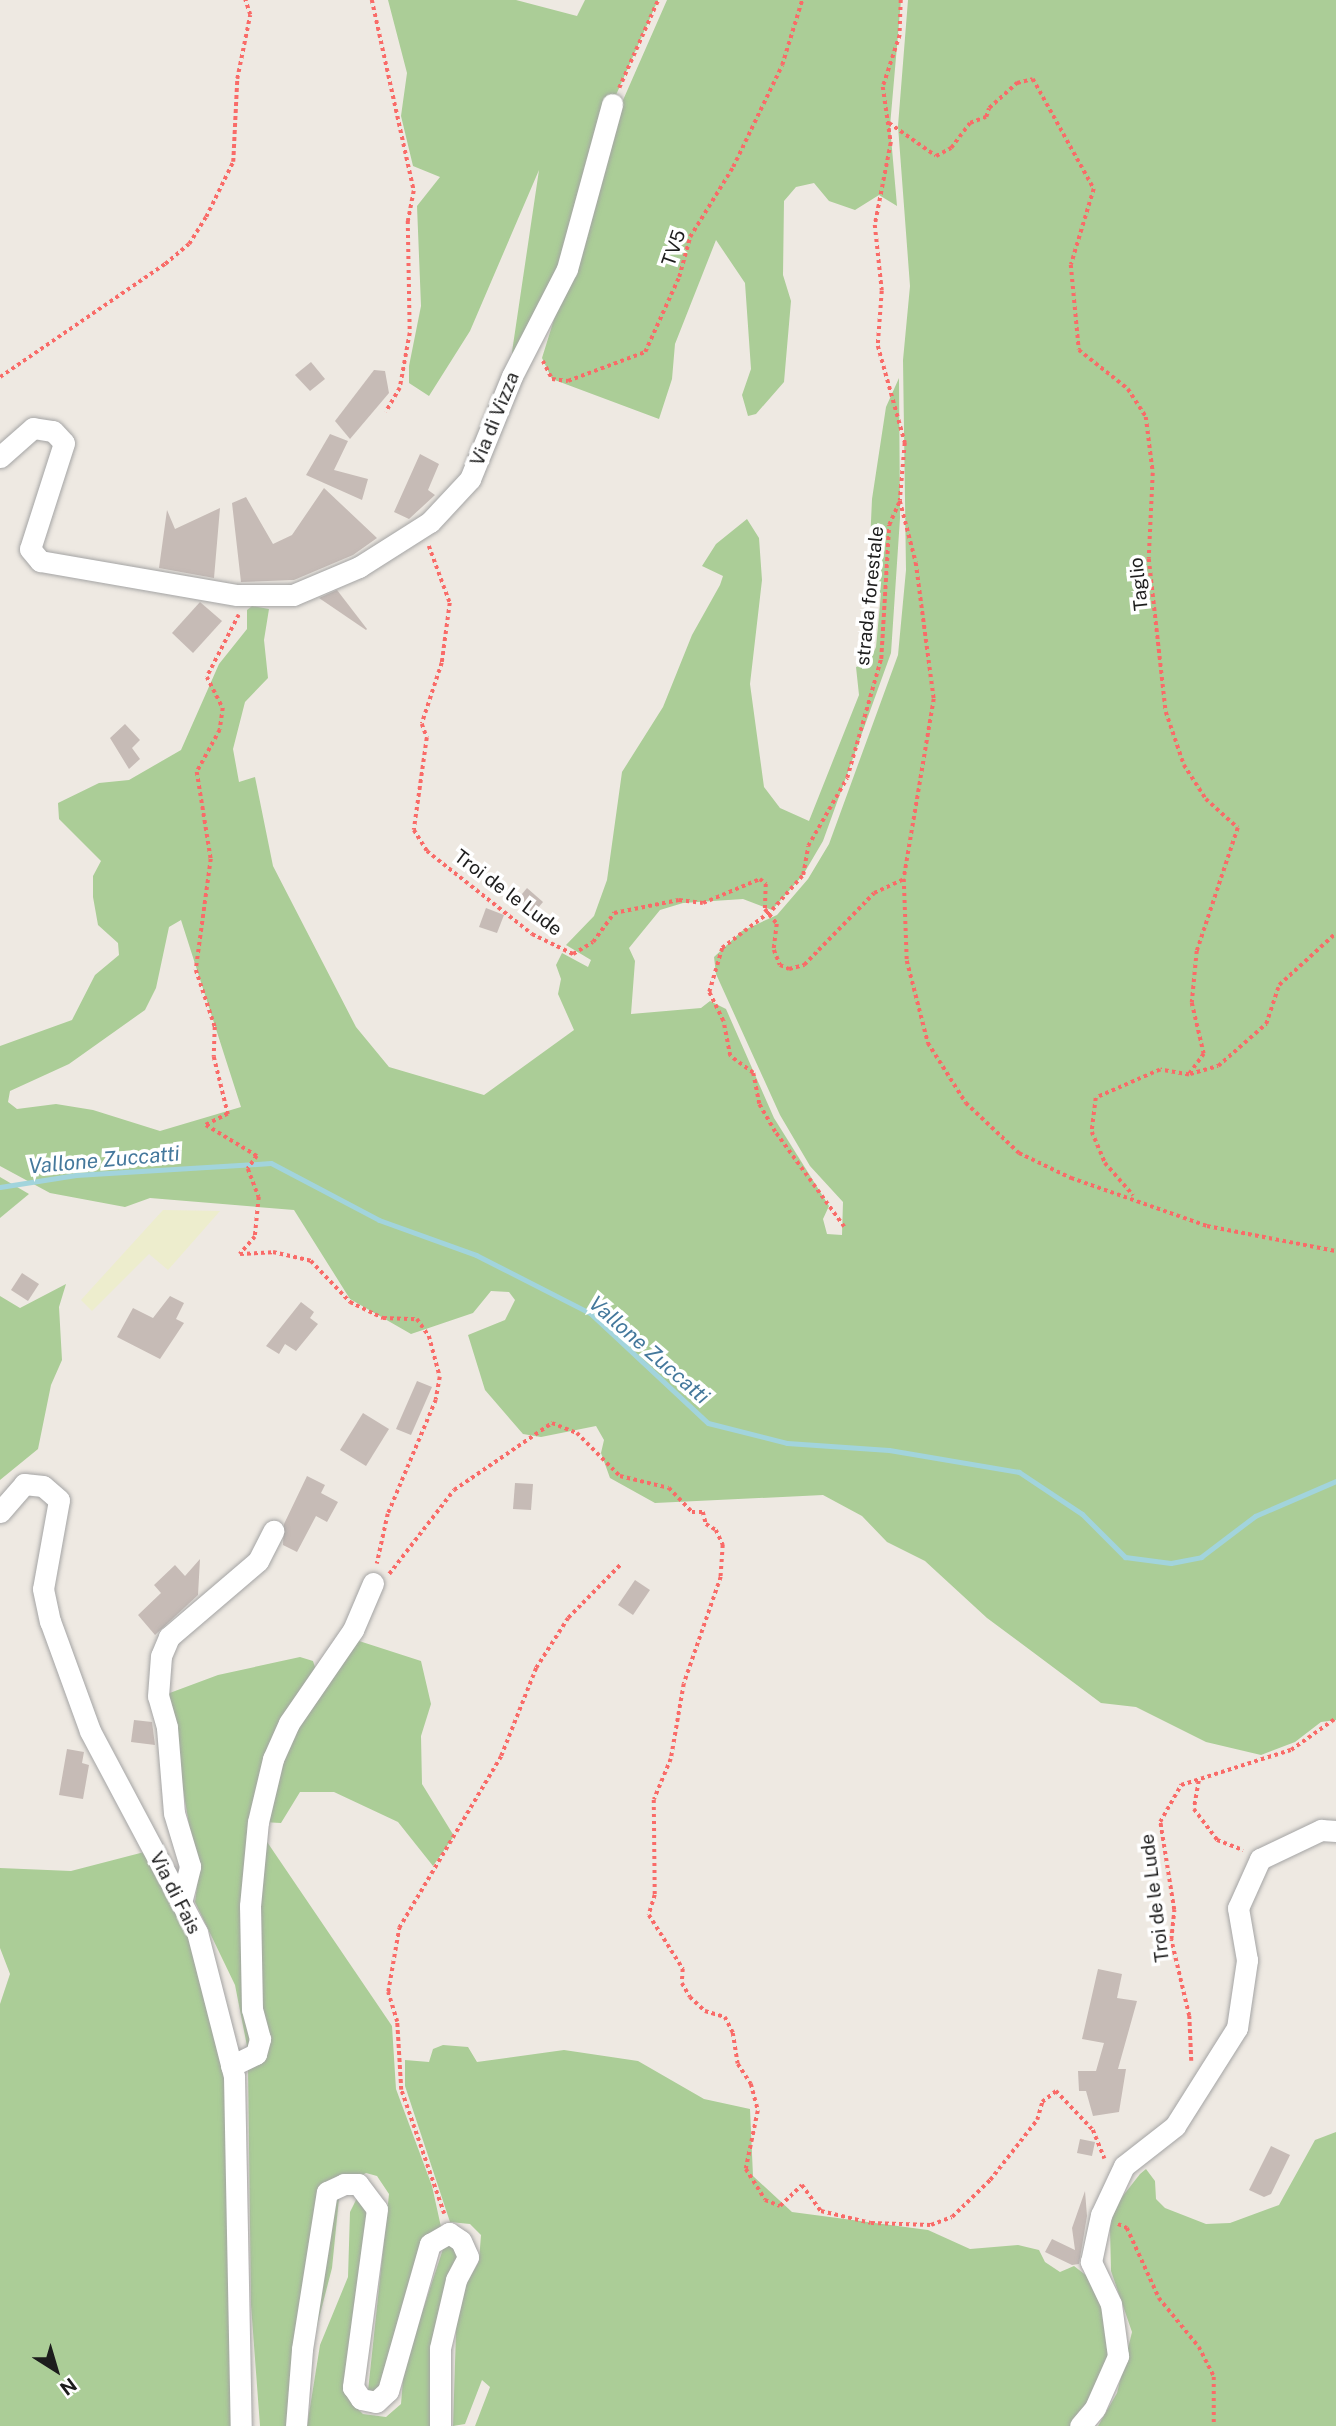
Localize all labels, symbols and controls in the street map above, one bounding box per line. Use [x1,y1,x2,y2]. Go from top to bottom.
street label: TV5 [657,227,691,269]
street label: Via di Vizza [466,368,524,470]
street label: strada forestale [851,525,889,667]
street label: Taglio [1125,556,1153,612]
street label: Troi de le Lude [449,845,567,941]
water label: Vallone Zuccatti [27,1141,181,1179]
water label: Vallone Zuccatti [583,1291,715,1409]
street label: Troi de le Lude [1136,1832,1174,1964]
street label: Via di Fais [145,1848,205,1938]
north arrow [21,2335,91,2405]
text: N [56,2374,81,2400]

